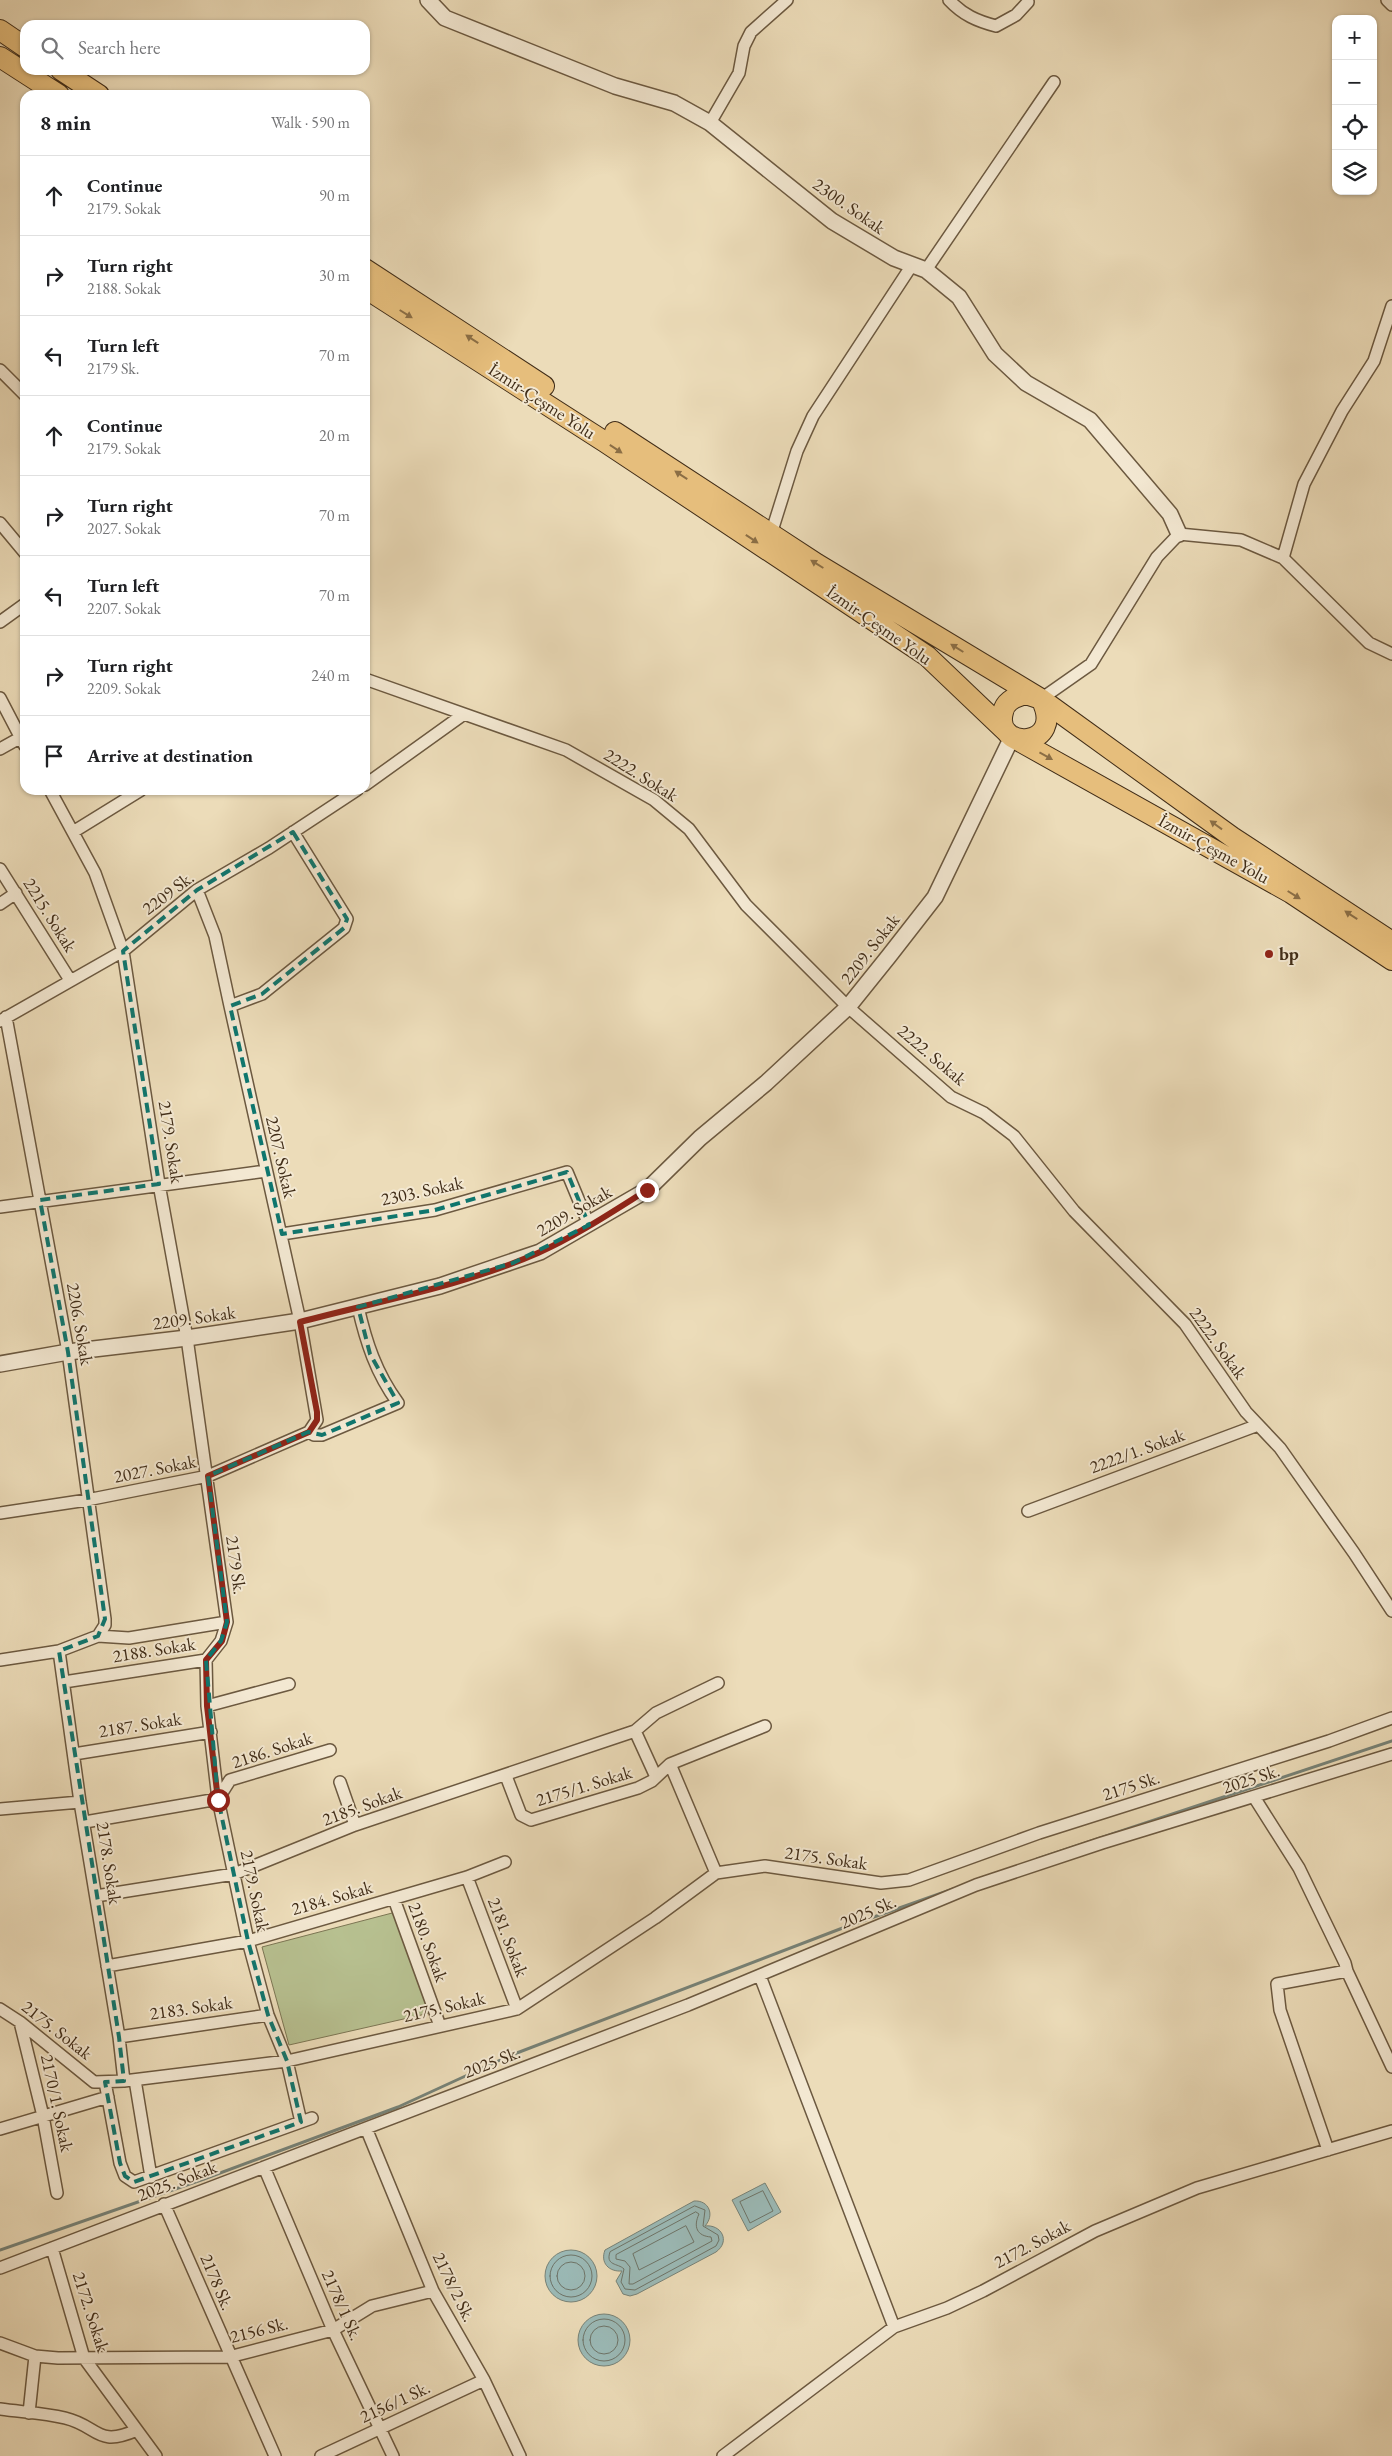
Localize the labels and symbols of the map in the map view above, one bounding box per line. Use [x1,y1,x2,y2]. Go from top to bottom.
street label: 2300. Sokak [809,172,890,239]
one-way arrow [400,309,413,319]
one-way arrow [465,334,479,343]
street label: İzmir-Çeşme Yolu [484,357,601,444]
one-way arrow [610,445,623,454]
one-way arrow [675,471,688,480]
one-way arrow [745,535,758,544]
one-way arrow [811,560,824,569]
street label: İzmir-Çeşme Yolu [822,580,937,670]
one-way arrow [950,643,963,653]
street label: 2222. Sokak [600,743,683,807]
one-way arrow [1039,751,1052,760]
street label: İzmir-Çeşme Yolu [1155,809,1274,889]
one-way arrow [1209,820,1223,830]
street label: 2209 Sk. [137,866,198,920]
street label: 2215. Sokak [19,873,83,957]
one-way arrow [1288,890,1301,900]
street label: 2209. Sokak [835,908,905,989]
one-way arrow [1345,911,1358,920]
place label: bp [1279,942,1299,965]
marker: bp [1263,948,1275,960]
street label: 2222. Sokak [893,1019,972,1091]
street label: 2179. Sokak [154,1099,189,1185]
street label: 2207. Sokak [261,1114,302,1201]
street label: 2303. Sokak [379,1170,466,1210]
street label: 2209. Sokak [532,1179,616,1241]
route end [636,1179,659,1202]
street label: 2206. Sokak [62,1281,99,1368]
street label: 2209. Sokak [151,1300,237,1335]
street label: 2222. Sokak [1185,1302,1253,1384]
street label: 2222/1. Sokak [1086,1423,1188,1478]
street label: 2027. Sokak [112,1449,199,1488]
street label: 2179 Sk. [221,1534,252,1596]
street label: 2188. Sokak [111,1632,197,1667]
street label: 2187. Sokak [97,1707,183,1742]
street label: 2186. Sokak [229,1726,316,1773]
street label: 2025 Sk. [1219,1758,1283,1799]
street label: 2175/1. Sokak [533,1760,635,1811]
street label: 2175 Sk. [1099,1765,1163,1806]
street label: 2185. Sokak [319,1780,405,1831]
route start [207,1789,230,1812]
street label: 2178. Sokak [92,1820,127,1906]
street label: 2175. Sokak [783,1840,869,1875]
street label: 2179. Sokak [236,1848,276,1935]
street label: 2184. Sokak [289,1875,376,1920]
street label: 2025 Sk. [836,1889,900,1934]
street label: 2181. Sokak [483,1894,534,1980]
street label: 2180. Sokak [403,1899,454,1985]
street label: 2175. Sokak [401,1986,488,2027]
street label: 2183. Sokak [148,1990,234,2025]
street label: 2175. Sokak [17,1995,98,2065]
street label: 2025 Sk. [460,2040,524,2083]
street label: 2170/1. Sokak [36,2052,79,2154]
street label: 2025. Sokak [134,2155,220,2206]
street label: 2172. Sokak [990,2214,1074,2273]
street label: 2178/2 Sk. [428,2248,481,2325]
street label: 2178 Sk. [195,2250,240,2314]
street label: 2178/1 Sk. [317,2266,368,2344]
street label: 2172. Sokak [68,2269,115,2356]
street label: 2156 Sk. [227,2311,290,2348]
street label: 2156/1 Sk. [356,2375,434,2428]

